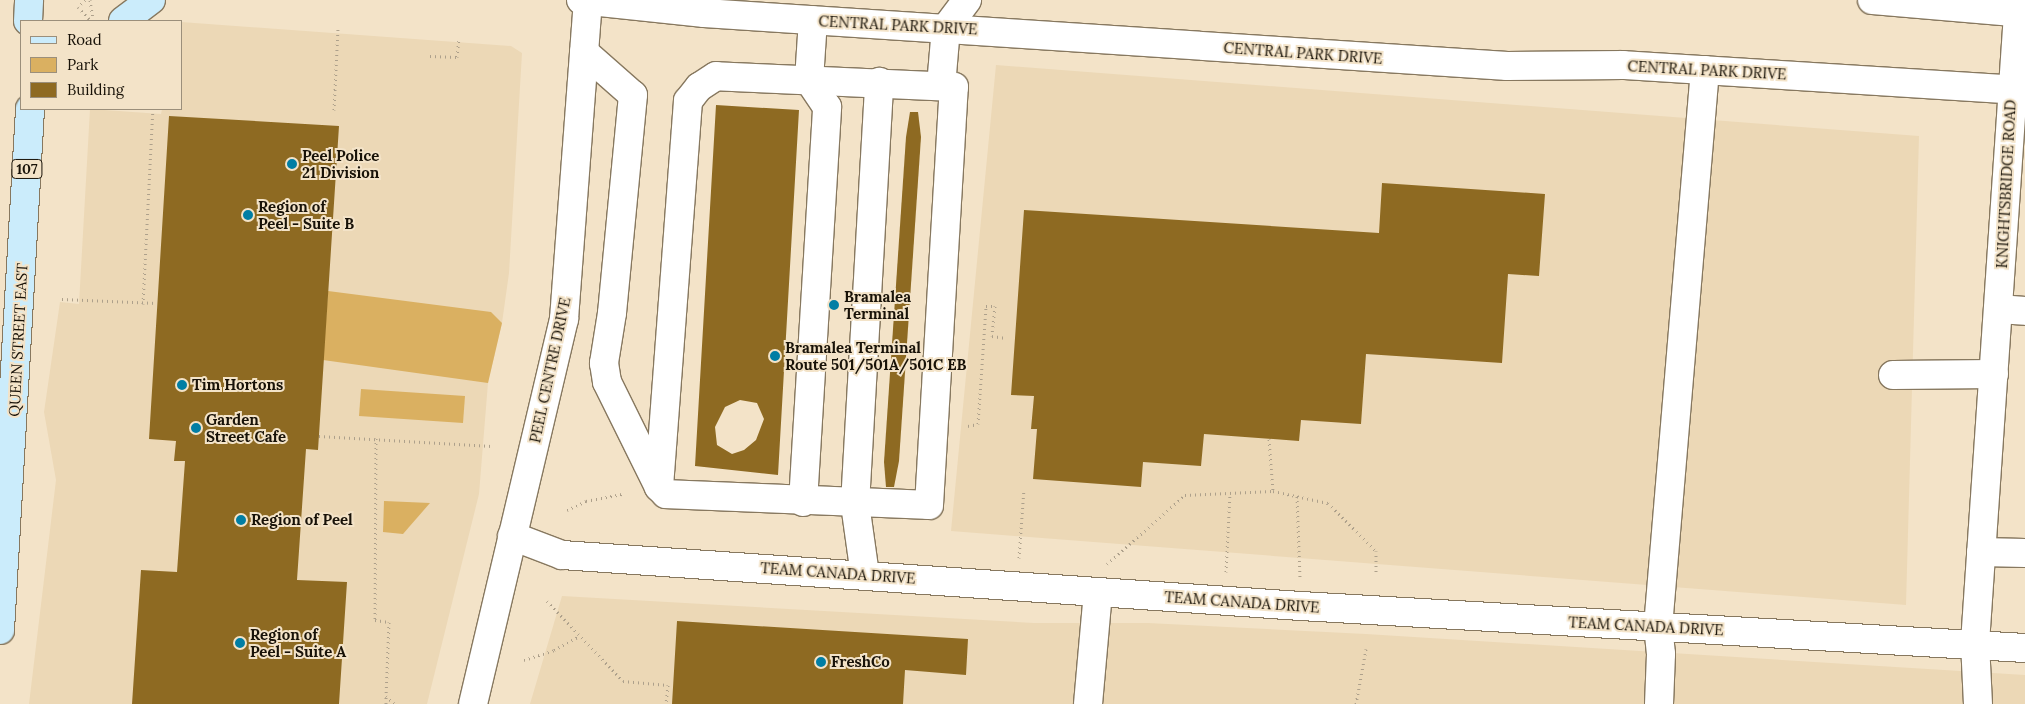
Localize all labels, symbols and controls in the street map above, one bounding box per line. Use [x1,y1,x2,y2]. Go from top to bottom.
street label: CENTRAL PARK DRIVE [818,12,978,38]
legend [20,20,182,110]
text: Road [67,30,102,49]
street label: CENTRAL PARK DRIVE [1223,38,1383,68]
text: Park [67,55,98,74]
street label: CENTRAL PARK DRIVE [1627,57,1787,83]
text: Building [67,80,124,99]
street label: KNIGHTSBRIDGE ROAD [1993,99,2019,269]
place label: Peel Police 21 Division [302,146,379,181]
road number: 107 [11,157,43,180]
marker: Peel Police 21 Division [286,158,298,170]
place label: Region of Peel - Suite B [258,197,354,232]
marker: Region of Peel - Suite B [242,209,254,221]
street label: QUEEN STREET EAST [5,263,31,417]
place label: Bramalea Terminal [844,287,911,322]
street label: PEEL CENTRE DRIVE [526,296,574,444]
marker: Bramalea Terminal [828,299,840,311]
place label: Bramalea Terminal Route 501/501A/501C EB [785,338,966,373]
marker: Bramalea Terminal Route 501/501A/501C EB [769,350,781,362]
place label: Tim Hortons [192,376,283,394]
marker: Tim Hortons [176,379,188,391]
place label: Garden Street Cafe [206,410,286,445]
marker: Garden Street Cafe [190,422,202,434]
place label: Region of Peel [251,511,353,529]
marker: Region of Peel [235,514,247,526]
street label: TEAM CANADA DRIVE [760,559,916,587]
street label: TEAM CANADA DRIVE [1164,588,1320,616]
street label: TEAM CANADA DRIVE [1568,613,1724,639]
place label: Region of Peel - Suite A [250,625,346,660]
marker: Region of Peel - Suite A [234,637,246,649]
place label: FreshCo [831,653,890,671]
marker: FreshCo [815,656,827,668]

